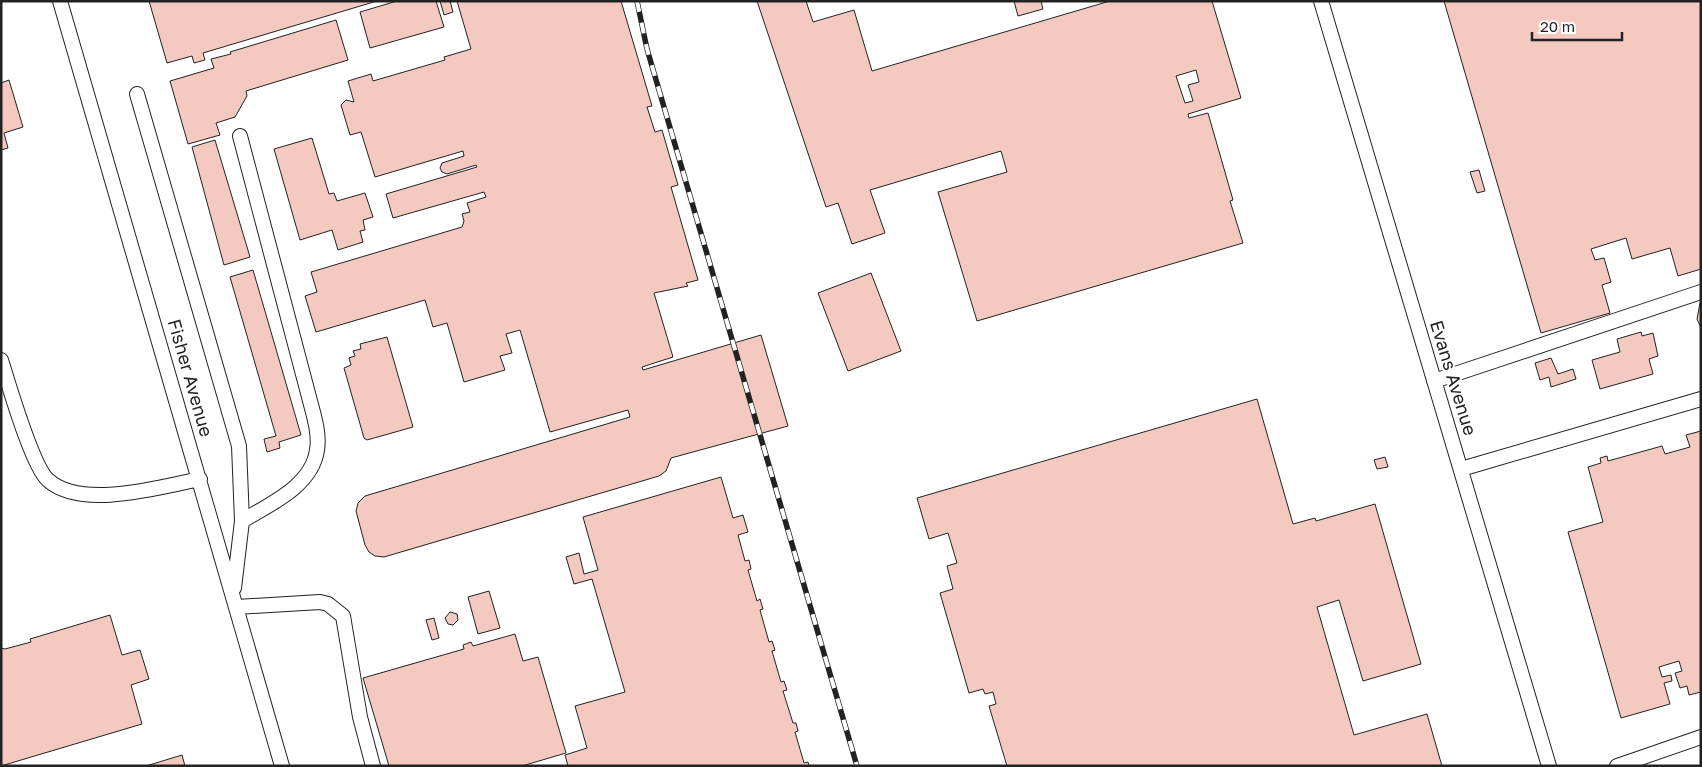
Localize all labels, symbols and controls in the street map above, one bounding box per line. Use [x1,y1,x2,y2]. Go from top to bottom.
scale bar [1532,10,1622,42]
text: 20 m [1540,17,1575,35]
street label: Fisher Avenue [164,316,218,439]
street label: Evans Avenue [1426,318,1482,438]

